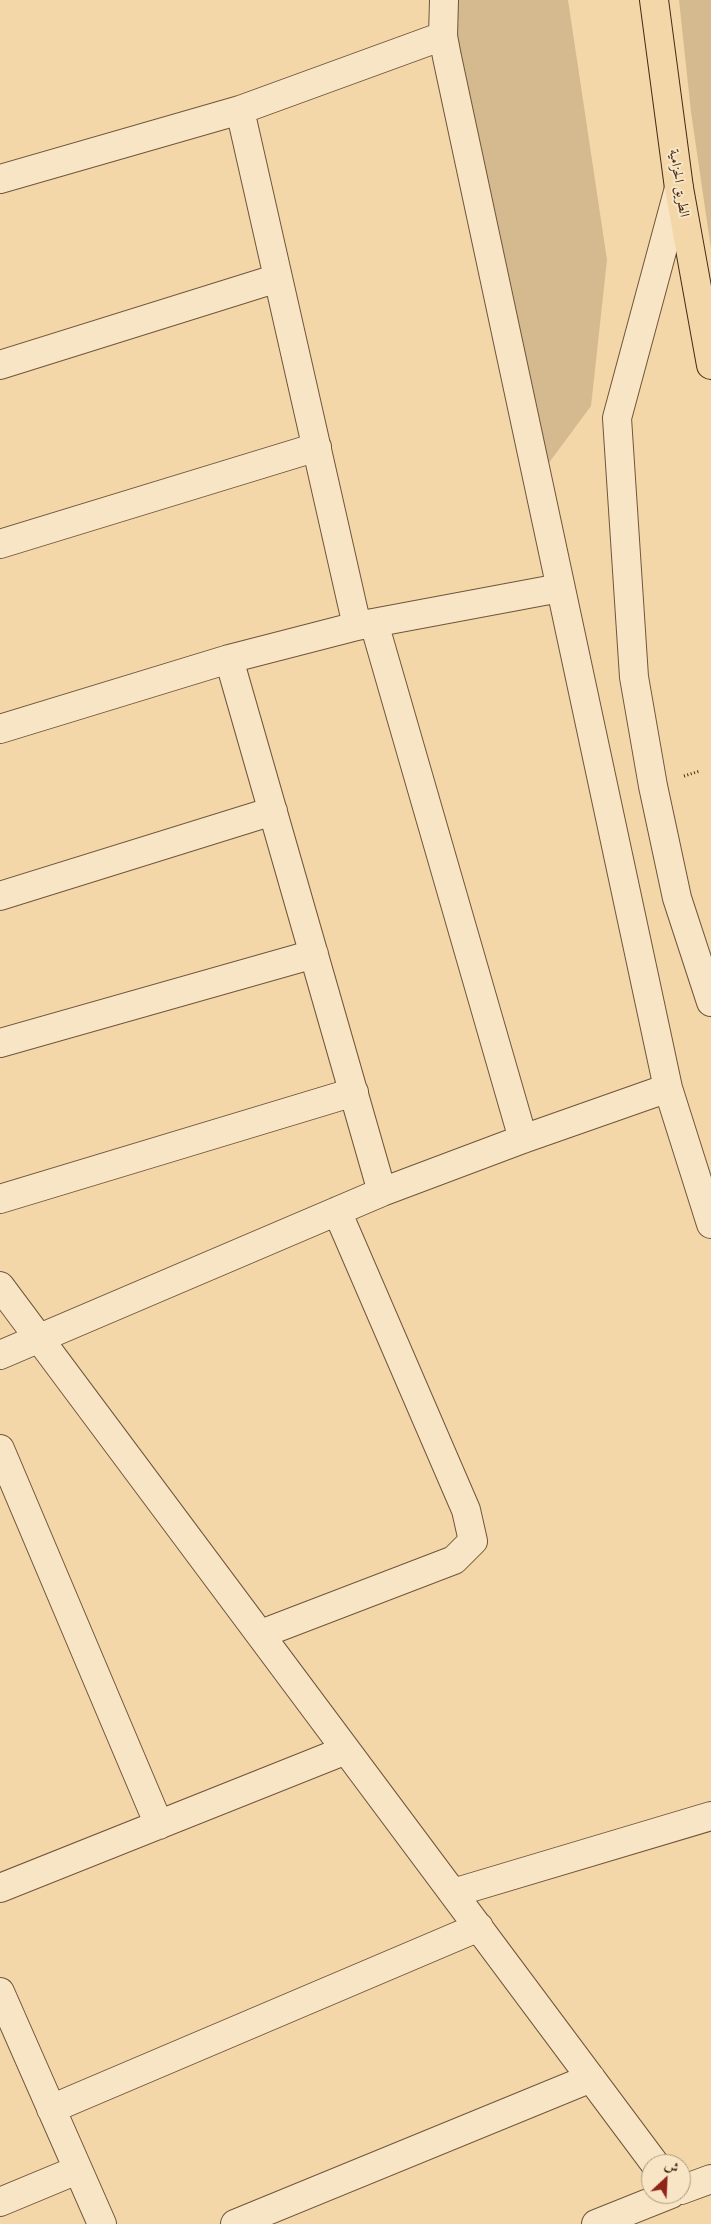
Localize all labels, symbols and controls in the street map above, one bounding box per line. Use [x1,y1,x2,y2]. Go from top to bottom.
street label: الطريق الحزامية [665,148,693,218]
north arrow [641,2154,691,2204]
text: ش [662,2155,682,2177]

